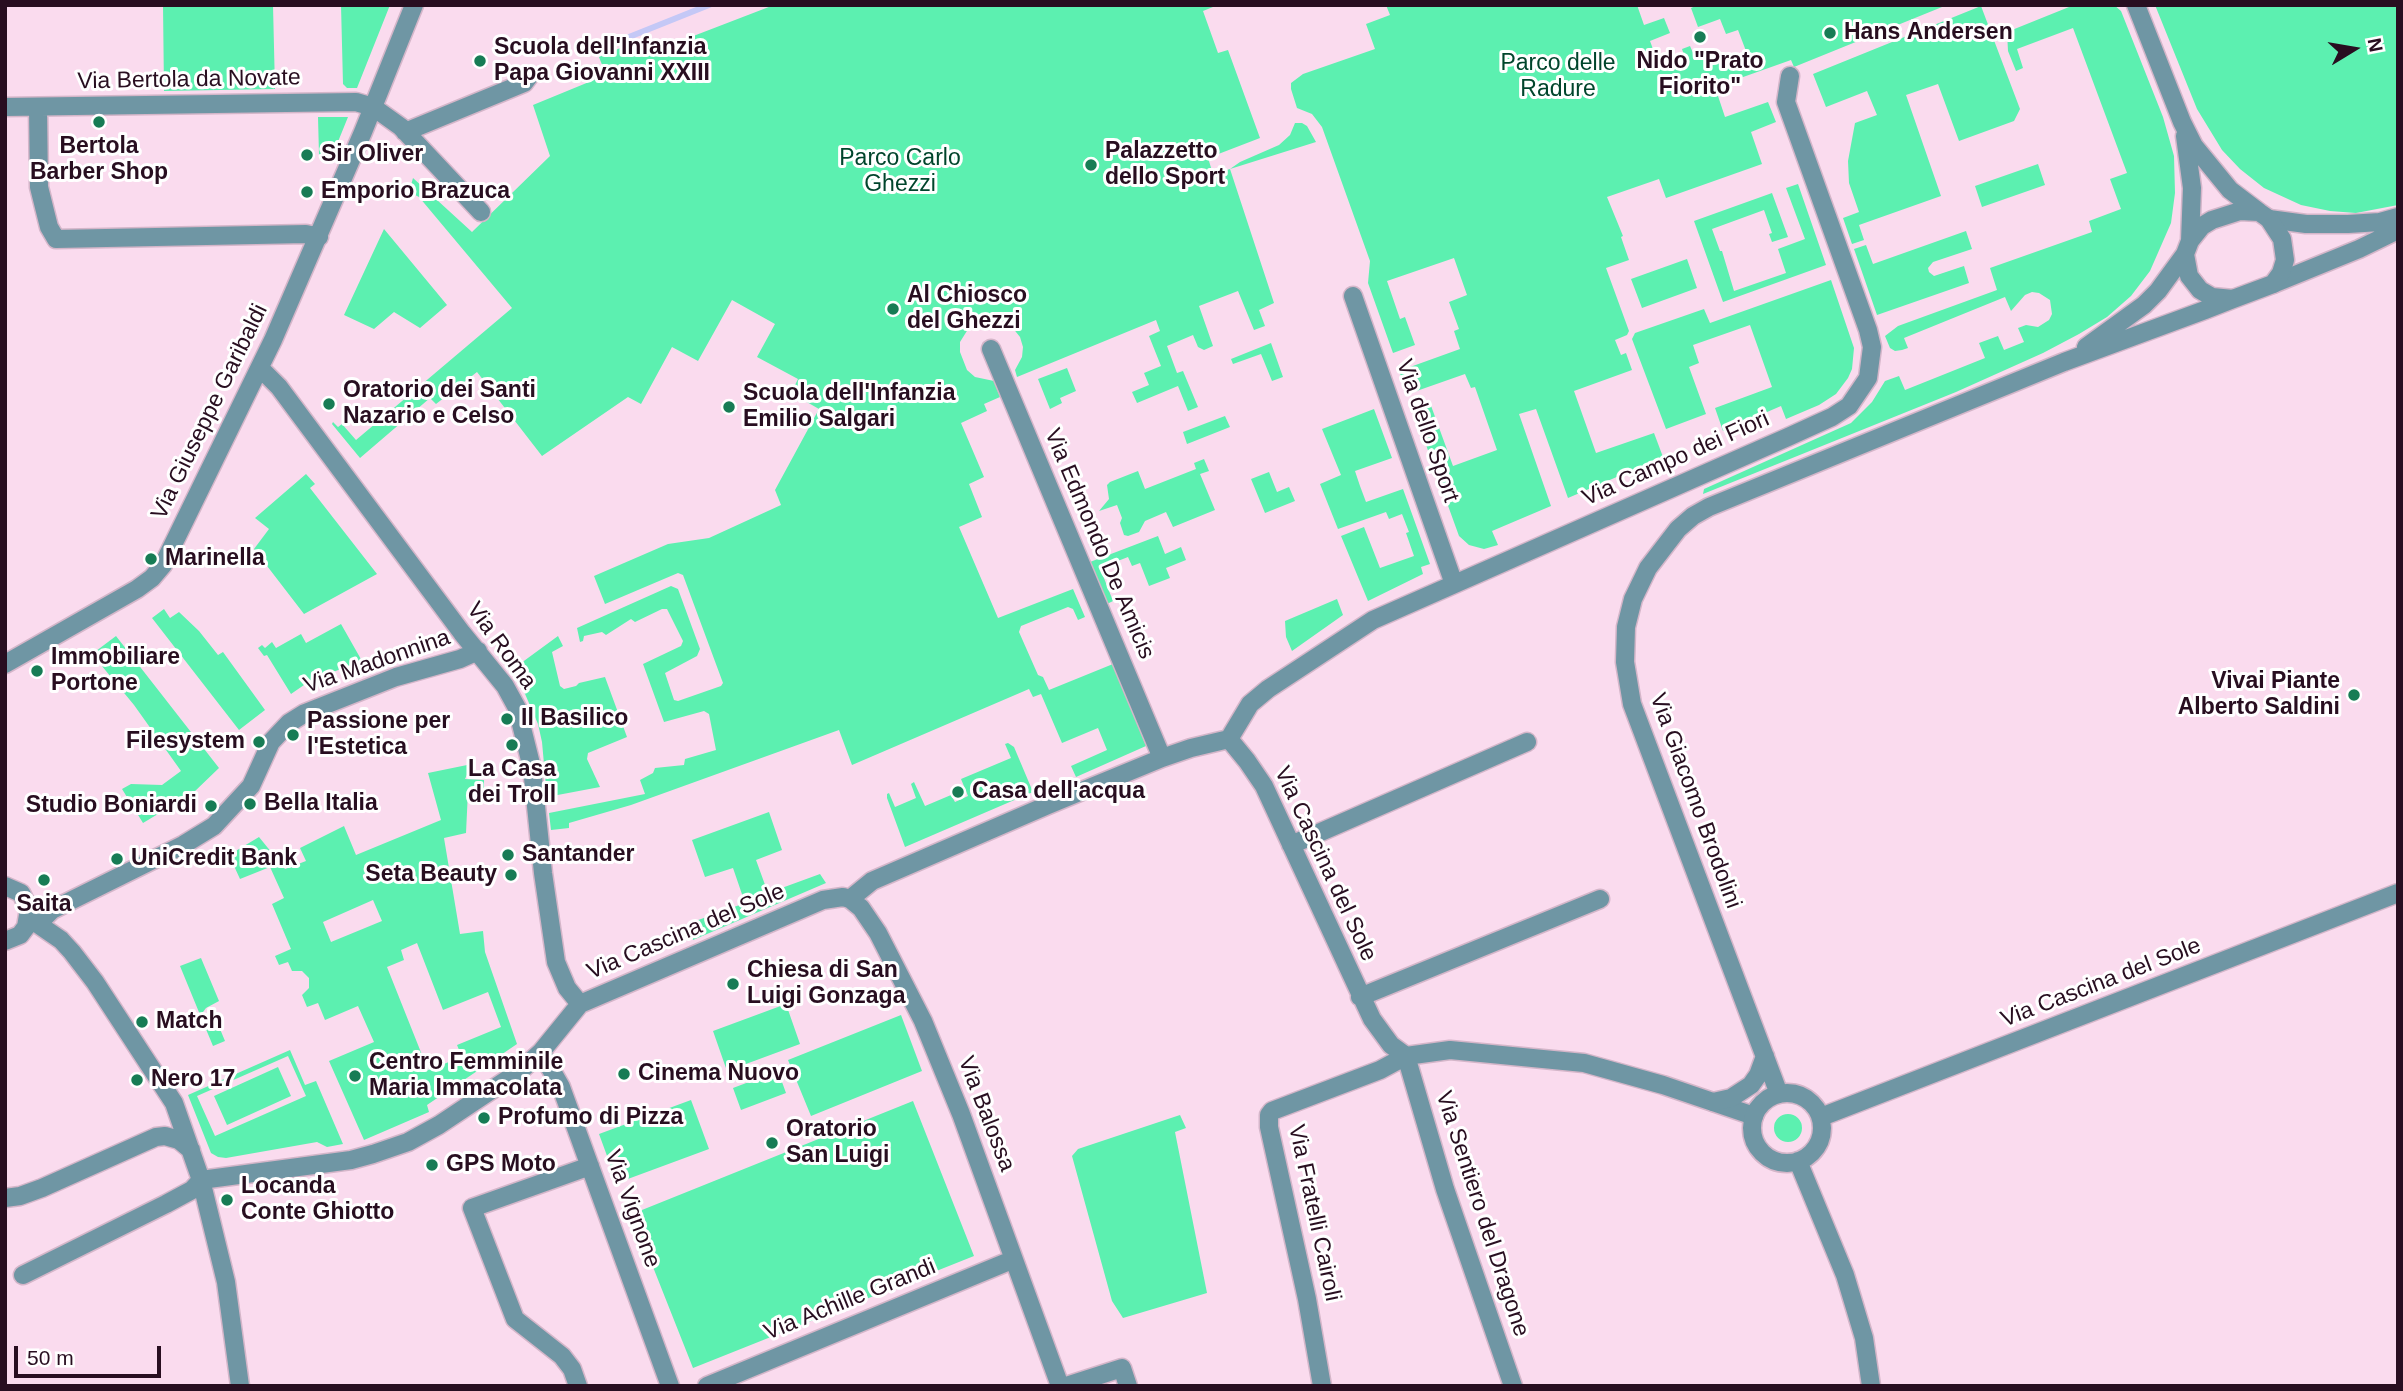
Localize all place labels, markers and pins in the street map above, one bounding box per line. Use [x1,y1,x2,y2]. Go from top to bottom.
place label: Hans Andersen [1844,19,2013,47]
marker: Hans Andersen [1822,25,1838,41]
marker: Nido "Prato Fiorito" [1692,29,1708,45]
place label: Scuola dell'Infanzia Papa Giovanni XXIII [494,34,710,88]
place label: Nido "Prato Fiorito" [1636,48,1764,102]
marker: Scuola dell'Infanzia Papa Giovanni XXIII [472,53,488,69]
marker: Bertola Barber Shop [91,114,107,130]
place label: Bertola Barber Shop [30,133,168,187]
place label: Palazzetto dello Sport [1105,138,1225,192]
place label: Sir Oliver [321,141,423,169]
marker: Sir Oliver [299,147,315,163]
marker: Palazzetto dello Sport [1083,157,1099,173]
place label: Emporio Brazuca [321,178,510,206]
marker: Emporio Brazuca [299,184,315,200]
place label: Al Chiosco del Ghezzi [907,282,1027,336]
marker: Al Chiosco del Ghezzi [885,301,901,317]
place label: Oratorio dei Santi Nazario e Celso [343,377,536,431]
place label: Scuola dell'Infanzia Emilio Salgari [743,380,956,434]
marker: Oratorio dei Santi Nazario e Celso [321,396,337,412]
marker: Scuola dell'Infanzia Emilio Salgari [721,399,737,415]
place label: Marinella [165,545,265,573]
marker: Marinella [143,551,159,567]
place label: Immobiliare Portone [51,644,180,698]
marker: Immobiliare Portone [29,663,45,679]
place label: Vivai Piante Alberto Saldini [2178,668,2340,722]
marker: Vivai Piante Alberto Saldini [2346,687,2362,703]
place label: Il Basilico [521,705,628,733]
place label: Passione per l'Estetica [307,708,450,762]
marker: Il Basilico [499,711,515,727]
marker: Passione per l'Estetica [285,727,301,743]
place label: Filesystem [126,728,245,756]
marker: Filesystem [251,734,267,750]
marker: La Casa dei Troll [504,737,520,753]
place label: La Casa dei Troll [468,756,556,810]
place label: Casa dell'acqua [972,778,1145,806]
marker: Casa dell'acqua [950,784,966,800]
place label: Bella Italia [264,790,378,818]
place label: Studio Boniardi [26,792,197,820]
marker: Bella Italia [242,796,258,812]
marker: Studio Boniardi [203,798,219,814]
place label: Santander [522,841,634,869]
place label: UniCredit Bank [131,845,297,873]
marker: Santander [500,847,516,863]
marker: UniCredit Bank [109,851,125,867]
place label: Seta Beauty [365,861,497,889]
marker: Seta Beauty [503,867,519,883]
marker: Saita [36,872,52,888]
place label: Saita [17,891,71,919]
place label: Chiesa di San Luigi Gonzaga [747,957,905,1011]
marker: Chiesa di San Luigi Gonzaga [725,976,741,992]
place label: Match [156,1008,222,1036]
marker: Match [134,1014,150,1030]
place label: Centro Femminile Maria Immacolata [369,1049,563,1103]
place label: Cinema Nuovo [638,1060,799,1088]
place label: Nero 17 [151,1066,235,1094]
marker: Cinema Nuovo [616,1066,632,1082]
marker: Centro Femminile Maria Immacolata [347,1068,363,1084]
marker: Nero 17 [129,1072,145,1088]
place label: Profumo di Pizza [498,1104,683,1132]
marker: Profumo di Pizza [476,1110,492,1126]
place label: Oratorio San Luigi [786,1116,890,1170]
marker: Oratorio San Luigi [764,1135,780,1151]
place label: GPS Moto [446,1151,556,1179]
marker: GPS Moto [424,1157,440,1173]
place label: Locanda Conte Ghiotto [241,1173,394,1227]
marker: Locanda Conte Ghiotto [219,1192,235,1208]

